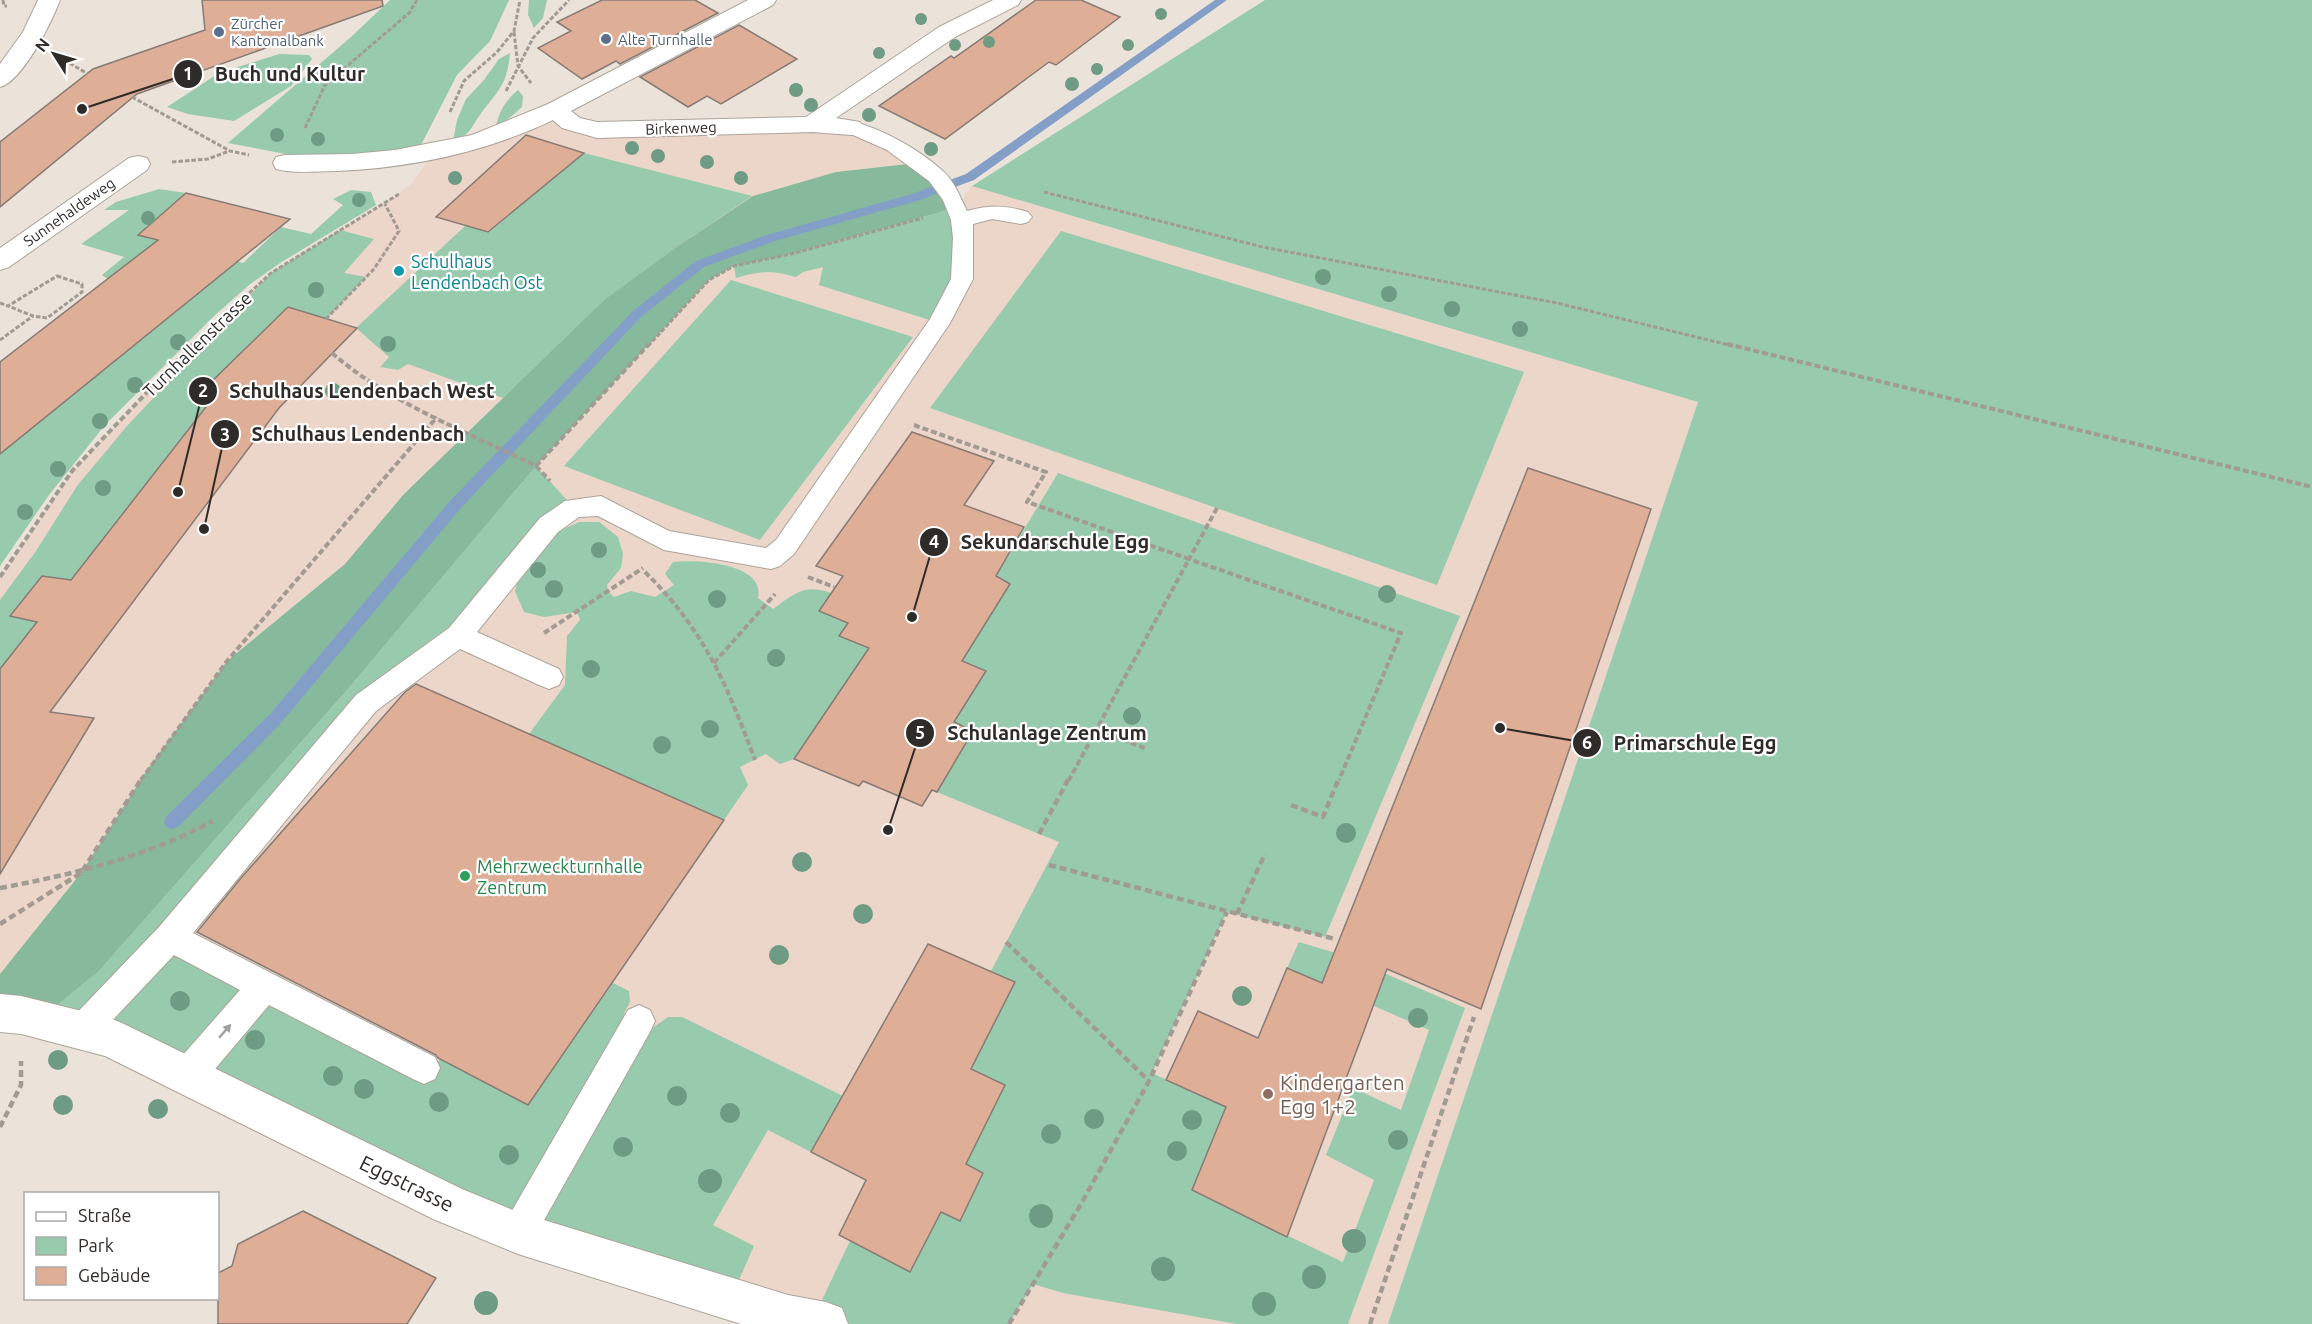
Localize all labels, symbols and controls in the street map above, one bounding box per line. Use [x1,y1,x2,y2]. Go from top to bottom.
place label: Zürcher Kantonalbank [231,15,324,49]
north arrow [24,24,84,84]
marker: Zürcher Kantonalbank [212,25,226,39]
place label: Alte Turnhalle [618,31,712,48]
marker: Alte Turnhalle [599,32,613,46]
text: N [31,35,53,55]
callout: Buch und Kultur [173,55,377,93]
text: Buch und Kultur [215,62,366,85]
text: 1 [183,63,193,83]
street label: Birkenweg [645,118,717,138]
street label: Sunnehaldeweg [20,174,118,250]
place label: Schulhaus Lendenbach Ost [411,251,543,292]
marker: Schulhaus Lendenbach Ost [392,264,406,278]
street label: Turnhallenstrasse [139,287,255,401]
callout: Schulhaus Lendenbach West [188,372,507,410]
text: Schulhaus Lendenbach West [229,379,495,402]
text: 2 [198,380,208,400]
callout: Schulhaus Lendenbach [210,415,477,453]
text: Schulhaus Lendenbach [252,422,464,445]
text: 3 [220,424,230,444]
callout: Sekundarschule Egg [919,523,1162,561]
text: Sekundarschule Egg [961,530,1149,553]
text: 4 [929,531,939,551]
callout: Schulanlage Zentrum [905,714,1158,752]
text: Schulanlage Zentrum [947,721,1147,744]
text: 5 [915,722,925,742]
callout: Primarschule Egg [1572,724,1789,762]
text: Primarschule Egg [1614,731,1776,754]
text: 6 [1582,732,1592,752]
place label: Mehrzweckturnhalle Zentrum [477,856,643,897]
marker: Mehrzweckturnhalle Zentrum [458,869,472,883]
one-way arrow [218,1024,231,1039]
place label: Kindergarten Egg 1+2 [1280,1070,1405,1118]
marker: Kindergarten Egg 1+2 [1261,1087,1275,1101]
street label: Eggstrasse [356,1150,458,1216]
legend [24,1192,219,1300]
text: Straße [78,1205,131,1225]
text: Park [78,1235,114,1255]
text: Gebäude [78,1265,150,1285]

